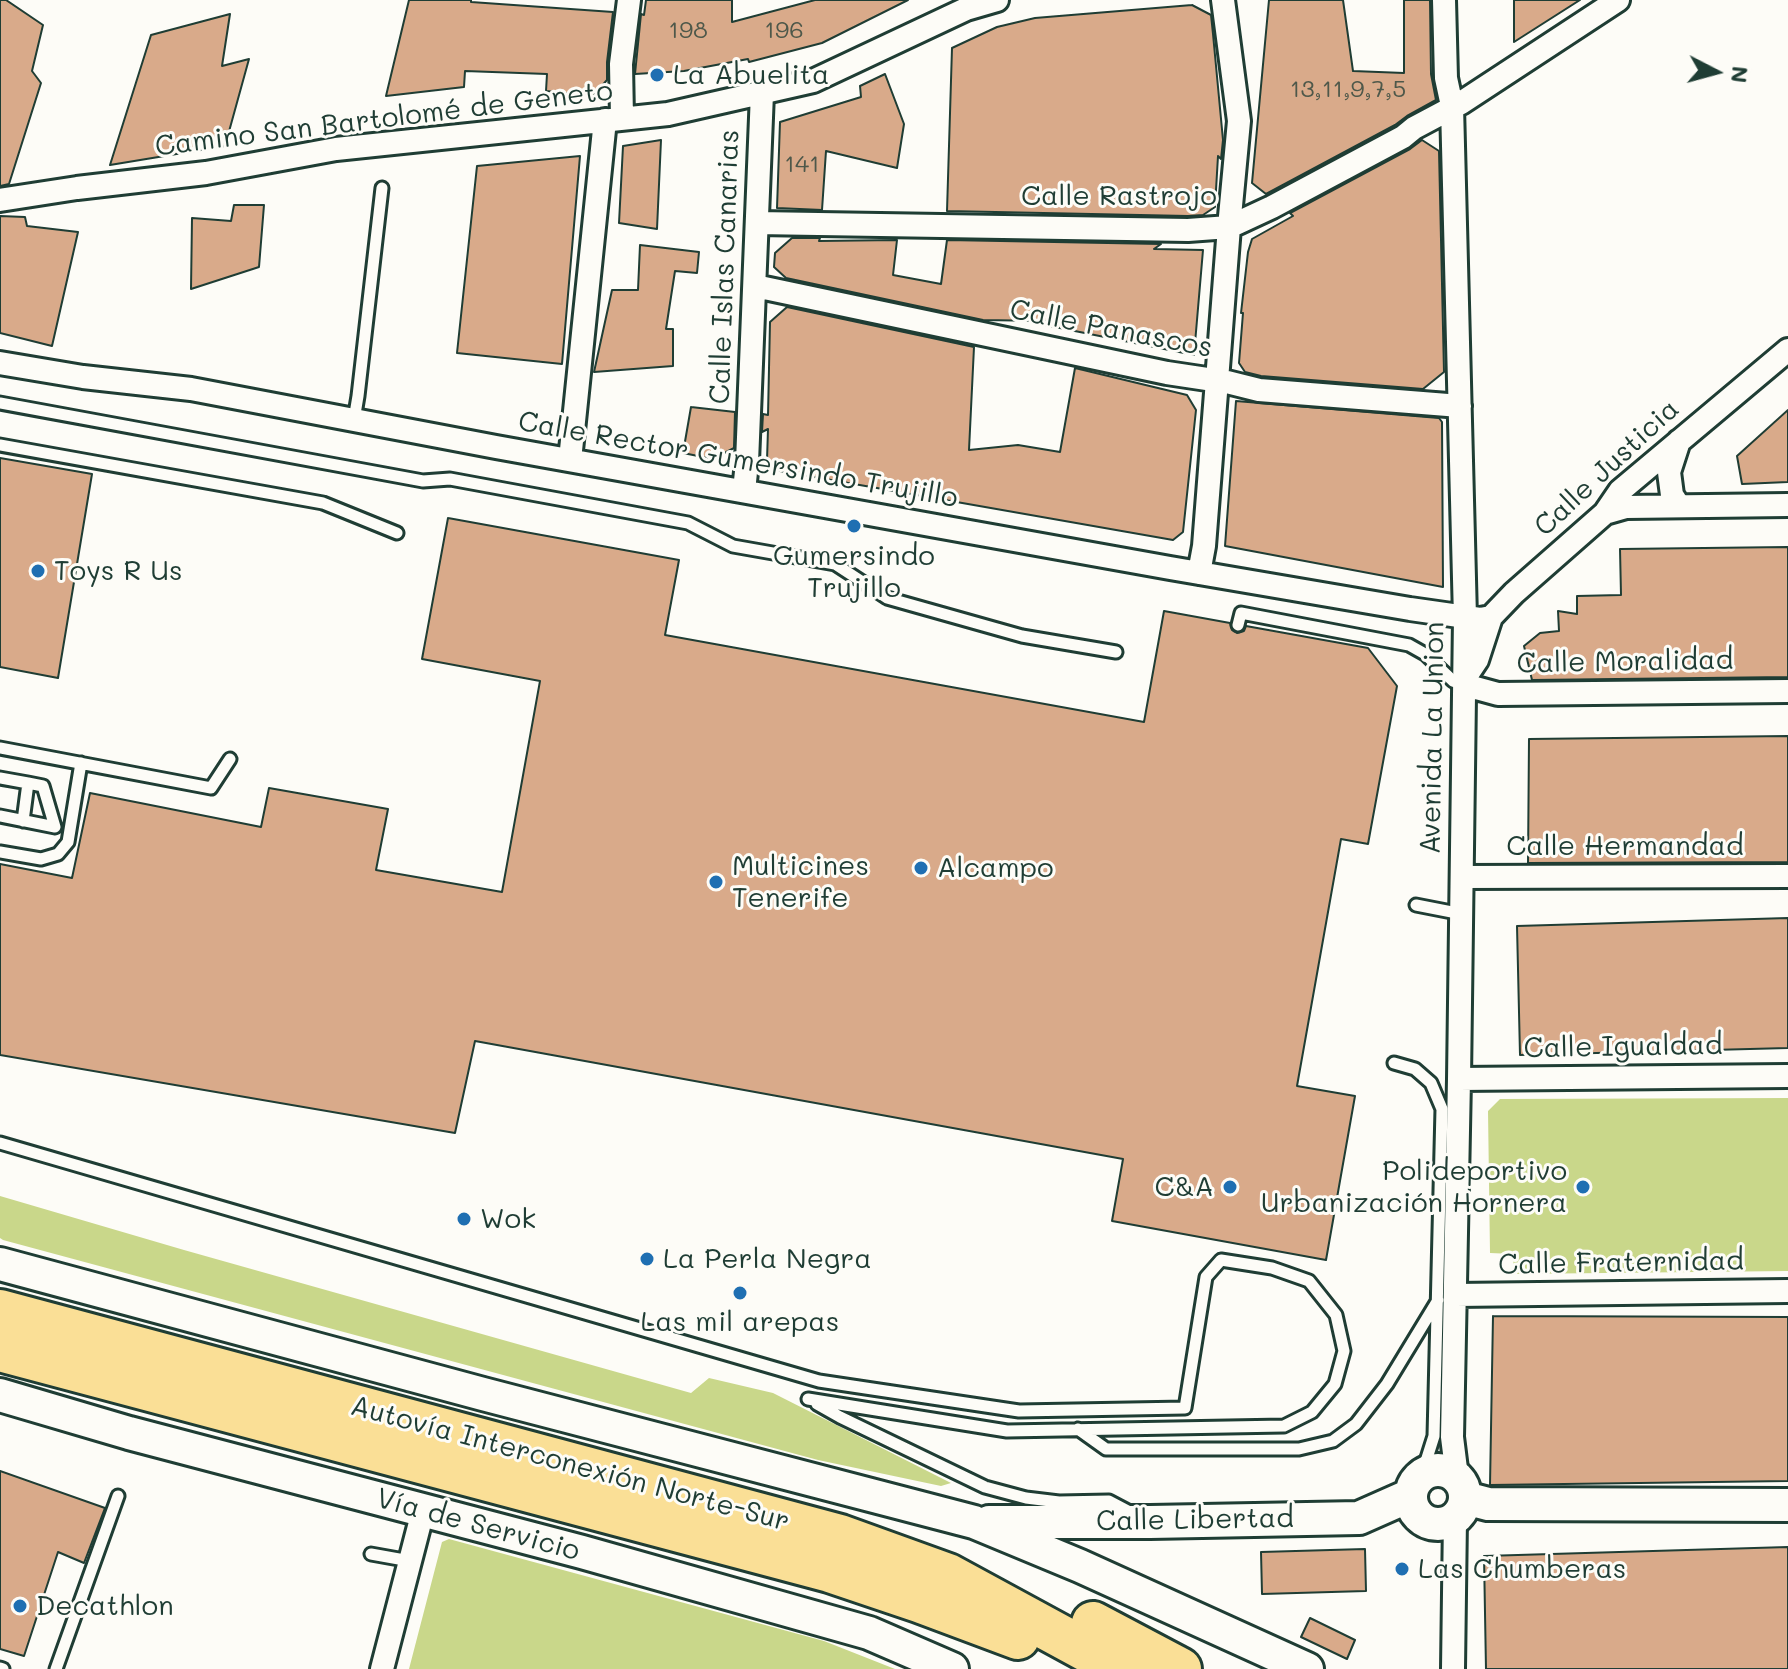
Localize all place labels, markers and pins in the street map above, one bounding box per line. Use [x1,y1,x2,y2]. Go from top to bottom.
place label: La Abuelita [673,58,829,92]
marker: La Abuelita [648,66,666,84]
marker: Gumersindo Trujillo [845,517,863,535]
place label: Gumersindo Trujillo [773,539,935,605]
place label: Toys R Us [54,554,183,588]
marker: Toys R Us [29,562,47,580]
place label: Multicines Tenerife [732,849,869,915]
place label: Alcampo [937,851,1054,885]
marker: Alcampo [912,859,930,877]
marker: Multicines Tenerife [707,873,725,891]
place label: Polideportivo Urbanización Hornera [1261,1154,1567,1220]
place label: C&A [1154,1170,1214,1204]
marker: C&A [1221,1178,1239,1196]
marker: Polideportivo Urbanización Hornera [1574,1178,1592,1196]
place label: Wok [480,1202,536,1236]
marker: Wok [455,1210,473,1228]
place label: La Perla Negra [663,1242,872,1276]
marker: La Perla Negra [638,1250,656,1268]
marker: Las mil arepas [731,1284,749,1302]
place label: Las mil arepas [641,1305,839,1339]
place label: Las Chumberas [1418,1552,1626,1586]
marker: Las Chumberas [1393,1560,1411,1578]
place label: Decathlon [36,1589,174,1623]
marker: Decathlon [11,1597,29,1615]

